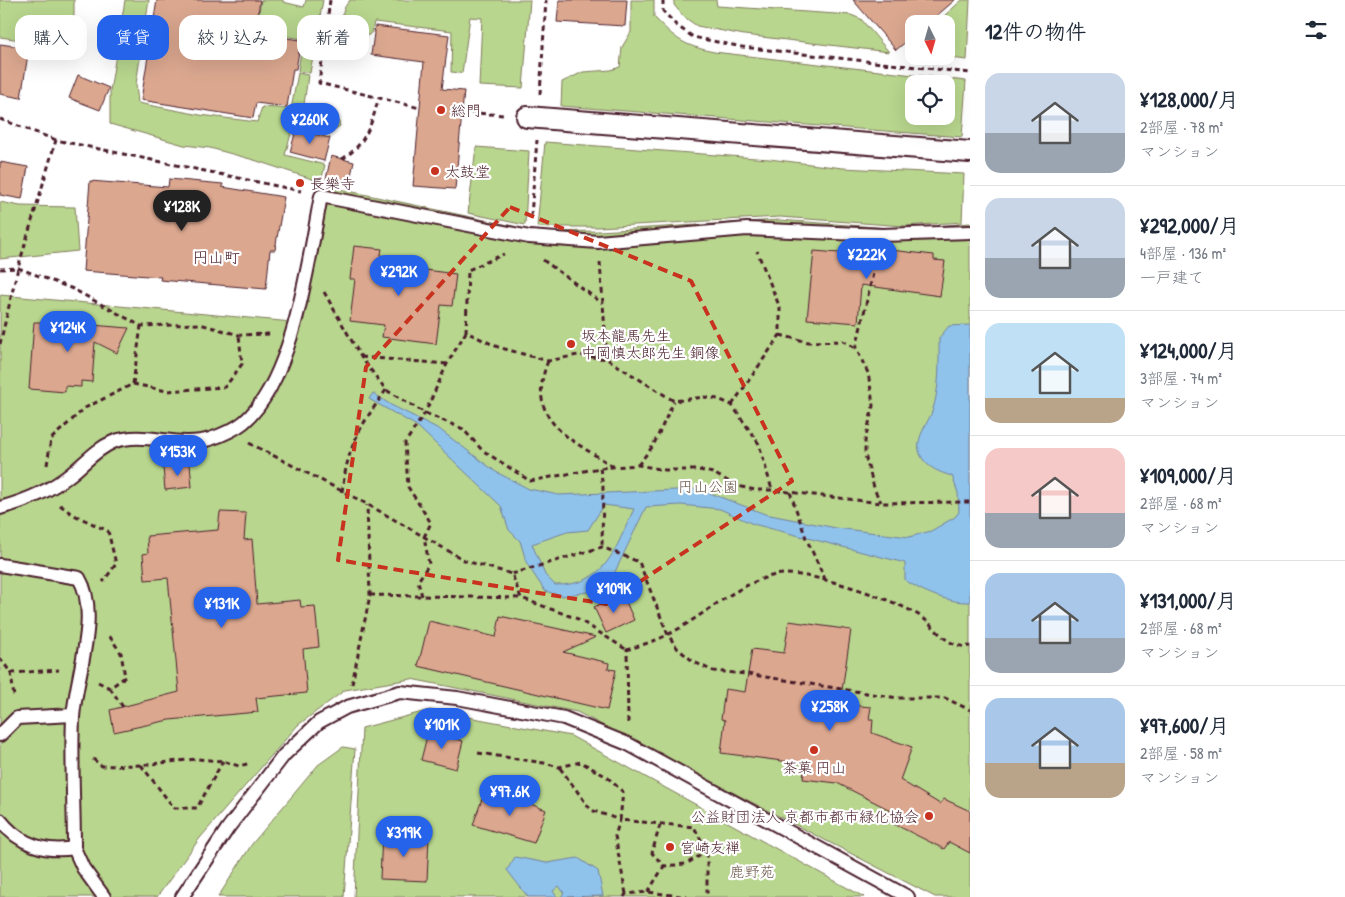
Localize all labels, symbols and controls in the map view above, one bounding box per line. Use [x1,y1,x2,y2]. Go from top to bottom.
chip: 購入 [15,15,87,60]
chip: 賃貸 [97,15,169,60]
chip: 絞り込み [179,15,287,60]
chip: 新着 [297,15,369,60]
north arrow [905,15,955,65]
map controls [905,15,955,125]
icon: filters [1302,16,1330,44]
text: 12件の物件 [985,17,1086,46]
button: locate [905,75,955,125]
text: ¥128,000/月 [1140,85,1239,114]
icon: home [1025,93,1085,153]
place label: 総門 [451,100,481,121]
pin: ¥260K [275,102,345,145]
marker: 総門 [435,104,447,116]
text: ¥260K [292,108,328,130]
text: 2部屋 · 78 m² [1140,116,1223,138]
text: マンション [1140,140,1219,162]
place label: 太鼓堂 [445,161,490,182]
marker: 太鼓堂 [429,165,441,177]
place label: 長樂寺 [310,173,355,194]
marker: 長樂寺 [294,177,306,189]
pin: ¥128K [147,190,217,232]
text: ¥128K [164,195,200,217]
text: ¥292,000/月 [1140,211,1239,240]
icon: home [1025,218,1085,278]
pin: ¥222K [832,238,902,280]
text: 4部屋 · 136 m² [1140,242,1226,264]
text: ¥222K [848,243,886,265]
district label: 円山町 [192,246,240,268]
pin: ¥292K [364,254,434,297]
text: ¥292K [381,260,417,282]
text: 一戸建て [1140,266,1204,288]
pin: ¥124K [33,310,103,353]
text: ¥124K [50,316,86,338]
place label: 坂本龍馬先生 中岡慎太郎先生 銅像 [581,325,719,363]
text: ¥124,000/月 [1140,336,1237,365]
marker: 坂本龍馬先生 中岡慎太郎先生 銅像 [565,338,577,350]
icon: home [1025,343,1085,403]
text: 3部屋 · 74 m² [1140,367,1222,389]
text: マンション [1140,391,1219,413]
pin: ¥153K [143,434,213,477]
text: ¥153K [160,440,196,462]
text: ¥109,000/月 [1140,461,1237,490]
icon: home [1025,468,1085,528]
park label: 円山公園 [678,476,738,497]
text: 2部屋 · 68 m² [1140,492,1222,514]
text: マンション [1140,516,1219,538]
pin: ¥109K [579,572,649,614]
text: ¥109K [597,577,631,599]
pin: ¥131K [187,586,257,629]
text: ¥131,000/月 [1140,586,1237,615]
text: ¥131K [205,592,239,614]
icon: home [1025,593,1085,653]
text: 2部屋 · 68 m² [1140,617,1222,639]
text: マンション [1140,641,1219,663]
pin: ¥258K [795,690,865,732]
text: ¥258K [812,695,848,717]
pin: ¥101K [407,708,477,750]
text: ¥97,600/月 [1140,711,1229,740]
text: ¥101K [425,713,459,735]
icon: home [1025,718,1085,778]
text: 2部屋 · 58 m² [1140,742,1222,764]
marker: 茶菓 円山 [808,744,820,756]
place label: 茶菓 円山 [782,757,846,778]
text: マンション [1140,766,1219,788]
pin: ¥97.6K [469,774,551,817]
text: ¥97.6K [490,780,530,802]
place label: 公益財団法人 京都市都市緑化協会 [691,806,919,827]
marker: 公益財団法人 京都市都市緑化協会 [923,810,935,822]
pin: ¥319K [369,816,439,858]
text: ¥319K [387,821,421,843]
place label: 宮崎友禅 [680,837,740,858]
marker: 宮崎友禅 [664,841,676,853]
park label: 鹿野苑 [729,861,775,882]

